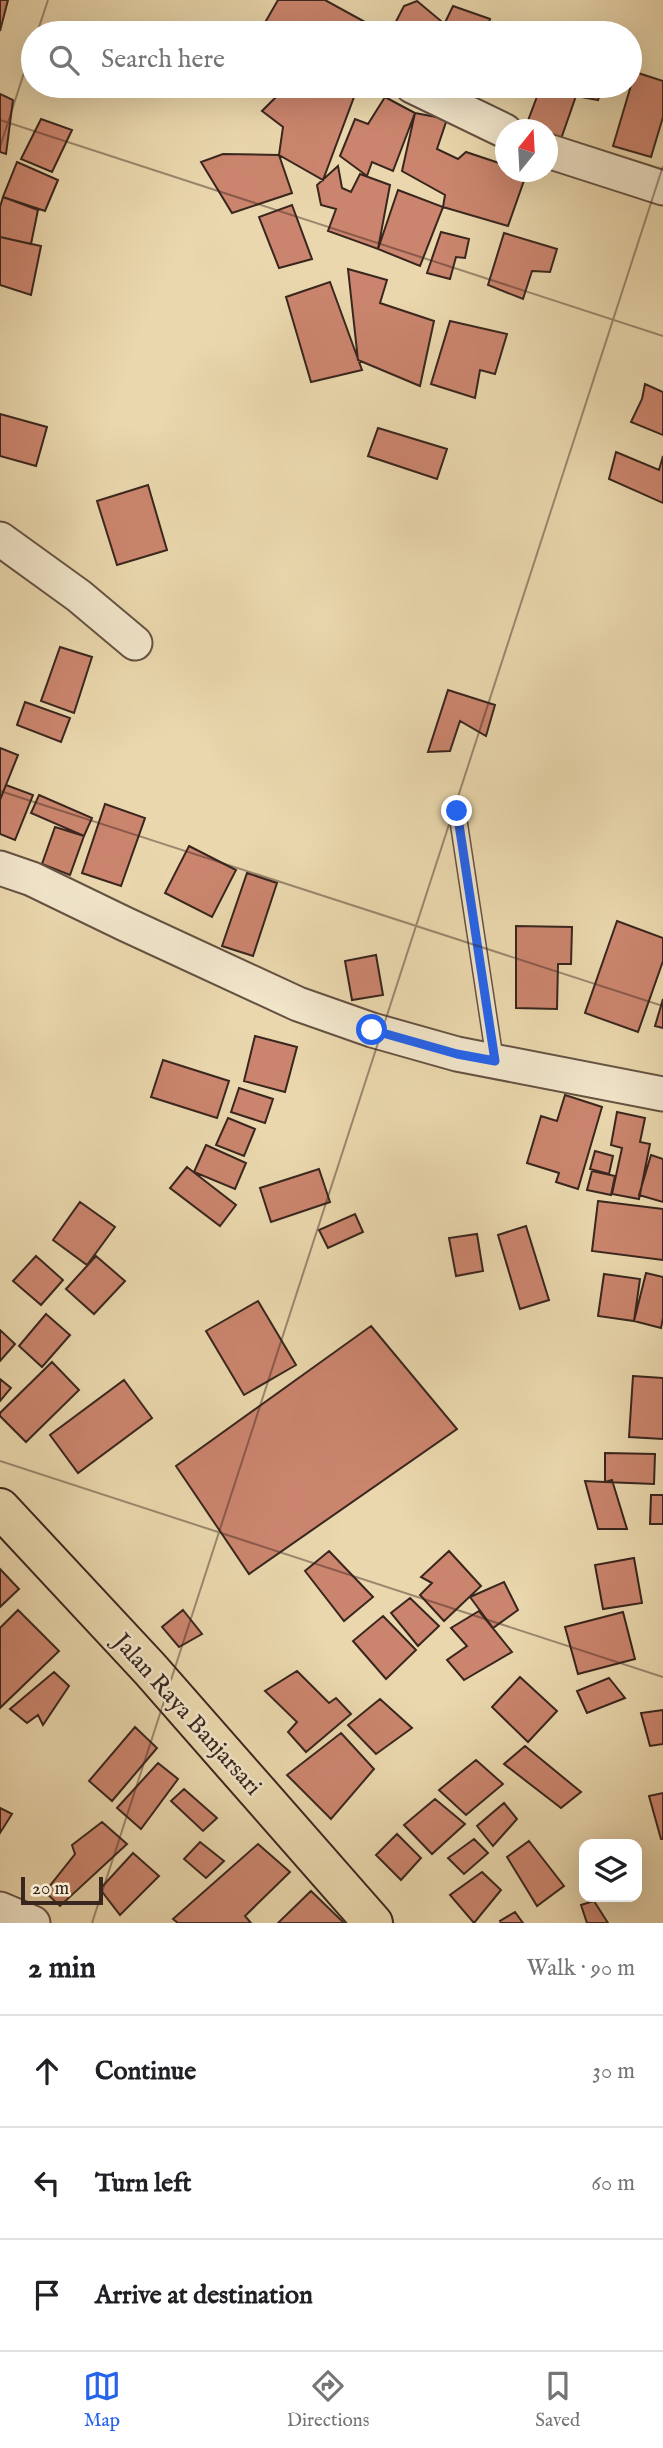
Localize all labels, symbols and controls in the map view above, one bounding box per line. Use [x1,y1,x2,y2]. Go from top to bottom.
search box [21,21,642,98]
icon: search [45,41,83,79]
text: Search here [101,43,225,76]
north arrow [495,119,558,182]
route end [441,795,472,826]
route start [356,1014,387,1045]
street label: Jalan Raya Banjarsari [104,1625,268,1803]
map controls [579,1839,642,1902]
button: layers [579,1839,642,1902]
scale bar [21,1874,103,1906]
text: 20 m [32,1877,69,1901]
text: 2 min [28,1950,96,1988]
text: Walk · 90 m [527,1954,635,1983]
icon: ahead [28,2052,66,2090]
text: Continue [95,2055,196,2088]
text: 30 m [592,2057,635,2086]
icon: left [28,2164,66,2202]
text: Turn left [95,2167,192,2200]
text: 60 m [591,2169,635,2198]
icon: arrive [28,2276,66,2314]
text: Arrive at destination [95,2279,313,2312]
tab: Map [83,2367,121,2433]
tab: Directions [287,2367,369,2433]
tab: Saved [535,2367,580,2433]

